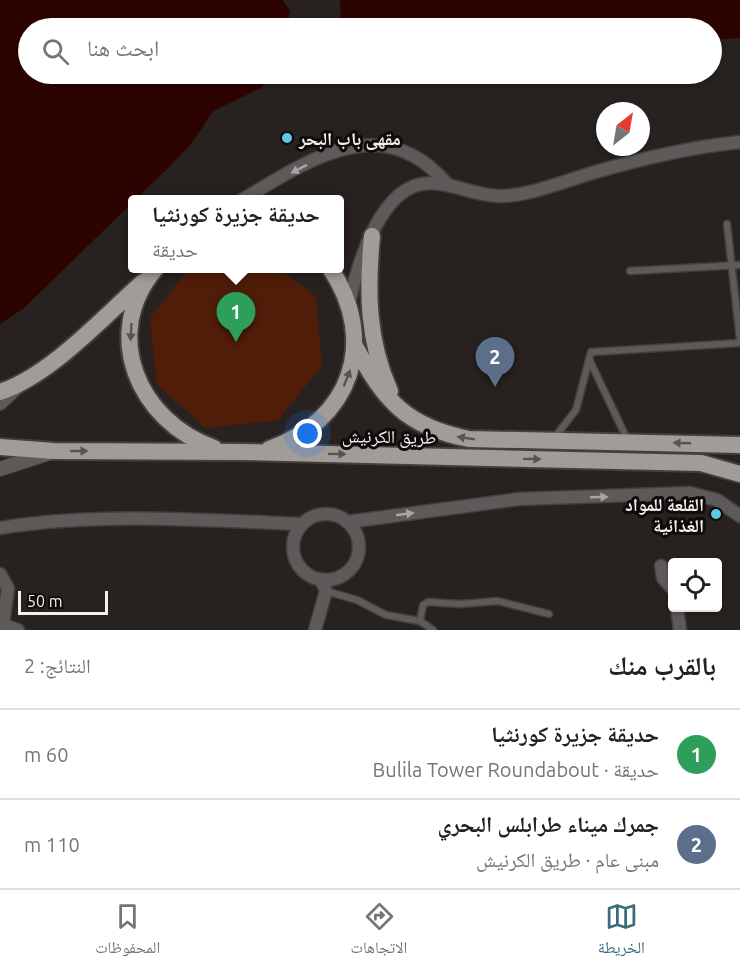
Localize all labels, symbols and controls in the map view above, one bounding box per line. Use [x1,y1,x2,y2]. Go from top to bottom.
search box [18,18,722,84]
icon: search [39,35,72,68]
text: ابحث هنا [87,35,159,60]
north arrow [596,102,650,156]
place label: مقهى باب البحر [298,128,401,150]
marker: مقهى باب البحر [280,131,294,145]
one-way arrow [291,164,308,173]
popup [128,195,344,273]
text: حديقة جزيرة كورنثيا [152,201,320,226]
text: حديقة [152,238,198,261]
pin: 1 [216,292,256,342]
one-way arrow [126,323,135,342]
pin: 2 [476,338,514,387]
one-way arrow [343,369,353,387]
your location [293,419,322,448]
street label: طريق الكرنيش [342,425,436,449]
one-way arrow [456,434,475,443]
one-way arrow [672,439,691,448]
one-way arrow [70,446,89,456]
one-way arrow [328,450,347,459]
one-way arrow [523,454,542,464]
one-way arrow [590,492,609,501]
place label: القلعة للمواد الغذائية [625,494,704,536]
marker: القلعة للمواد الغذائية [709,507,723,521]
one-way arrow [396,510,415,519]
map controls [668,558,722,612]
button: locate [668,558,722,612]
scale bar [18,588,108,616]
text: 50 m [27,592,63,610]
text: بالقرب منك [608,651,716,680]
text: النتائج: 2 [24,654,91,677]
text: حديقة جزيرة كورنثيا [491,721,659,746]
text: 60 m [24,743,68,766]
text: 1 [691,743,702,766]
text: حديقة · Bulila Tower Roundabout [373,758,659,781]
text: جمرك ميناء طرابلس البحري [438,811,659,836]
text: 110 m [24,833,80,856]
text: 2 [691,833,702,856]
text: مبنى عام · طريق الكرنيش [476,848,659,871]
tab: المحفوظات [95,900,160,963]
tab: الاتجاهات [351,900,407,963]
tab: الخريطة [598,900,645,963]

